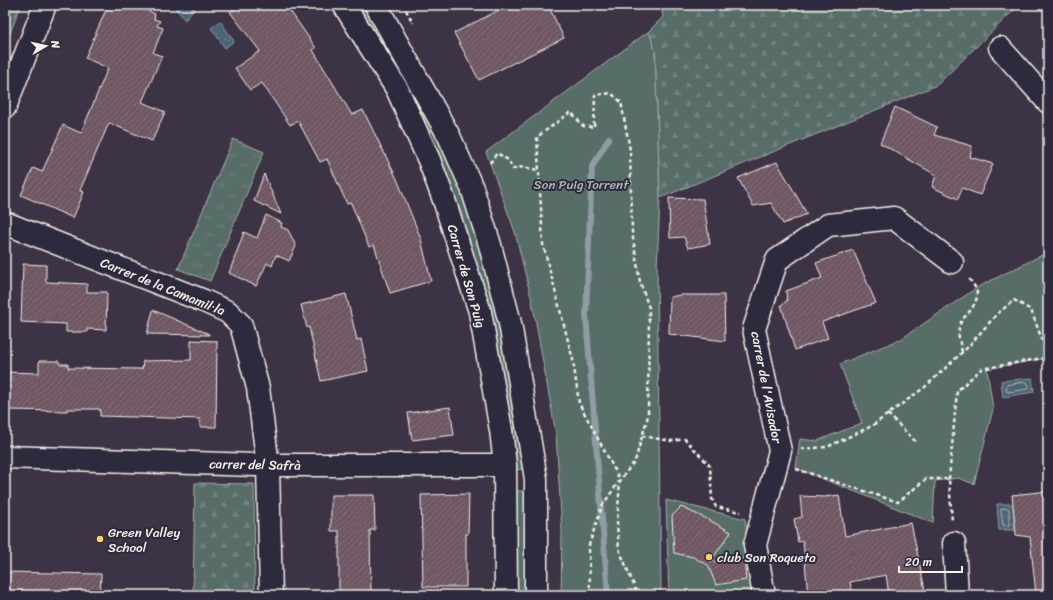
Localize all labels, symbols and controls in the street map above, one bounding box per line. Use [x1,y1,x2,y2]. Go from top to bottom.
north arrow [26,26,66,66]
text: N [45,38,65,50]
park label: Son Puig Torrent [534,173,629,196]
street label: Carrer de Son Puig [441,221,492,331]
street label: Carrer de la Camamil·la [97,251,229,322]
street label: carrer de l'Avisador [744,329,789,446]
street label: carrer del Safrà [209,452,301,477]
place label: Green Valley School [108,521,181,559]
marker: Green Valley School [95,534,105,544]
place label: club Son Roqueta [717,546,816,569]
scale bar [899,548,962,574]
text: 20 m [905,551,932,573]
marker: club Son Roqueta [704,552,714,562]

